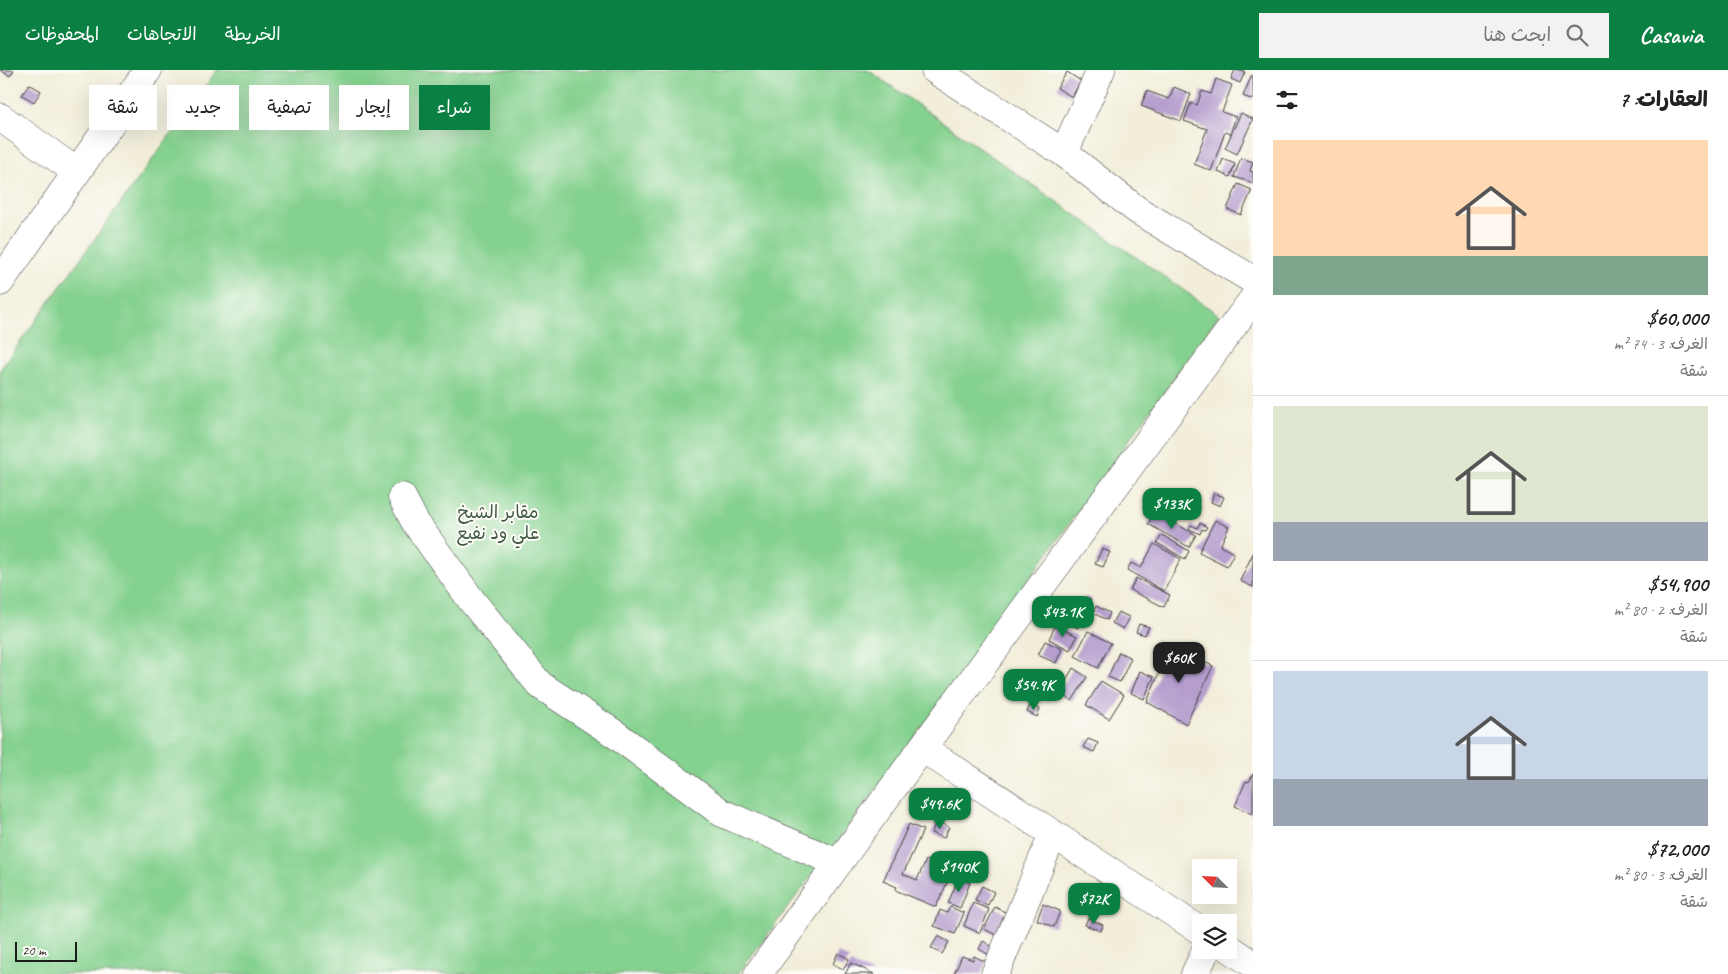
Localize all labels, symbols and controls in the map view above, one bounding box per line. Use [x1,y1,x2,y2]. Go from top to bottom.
search box [1259,13,1609,58]
text: Casavia [1639,20,1703,50]
icon: search [1563,21,1591,49]
text: المحفوظات [25,23,99,45]
text: الاتجاهات [127,23,197,45]
text: الخريطة [225,23,281,45]
text: ابحث هنا [1483,23,1551,47]
chip: شقة [89,85,157,130]
chip: جديد [167,85,239,130]
chip: تصفية [249,85,329,130]
chip: إيجار [339,85,409,130]
chip: شراء [419,85,490,130]
icon: filters [1273,86,1301,114]
text: العقارات: 7 [1619,86,1708,112]
icon: home [1446,173,1536,263]
text: $60,000 [1647,305,1708,331]
text: الغرف: 3 · 74 m² [1614,334,1708,354]
text: شقة [1680,361,1708,381]
icon: home [1446,438,1536,528]
pin: $133K [1137,488,1207,530]
text: $133K [1154,494,1190,514]
park label: مقابر الشيخ علي ود نفيع [457,501,539,549]
text: $54,900 [1648,571,1708,597]
pin: $43.1K [1022,596,1104,638]
text: الغرف: 2 · 80 m² [1614,600,1708,620]
text: $43.1K [1043,602,1083,622]
text: شقة [1680,627,1708,647]
pin: $60K [1149,642,1209,684]
text: $60K [1164,648,1194,668]
pin: $54.9K [993,668,1075,711]
text: $54.9K [1014,675,1054,695]
icon: home [1446,703,1536,793]
pin: $49.6K [899,788,981,830]
text: $49.6K [920,794,960,814]
text: $72,000 [1647,836,1708,862]
pin: $140K [924,850,994,893]
text: $140K [941,857,977,877]
north arrow [1192,859,1238,904]
map controls [1192,859,1237,959]
text: الغرف: 3 · 80 m² [1614,865,1708,885]
pin: $72K [1064,882,1124,925]
text: $72K [1079,889,1109,909]
text: شقة [1680,892,1708,912]
button: layers [1192,914,1237,959]
scale bar [15,939,78,962]
text: 20 m [22,942,46,959]

